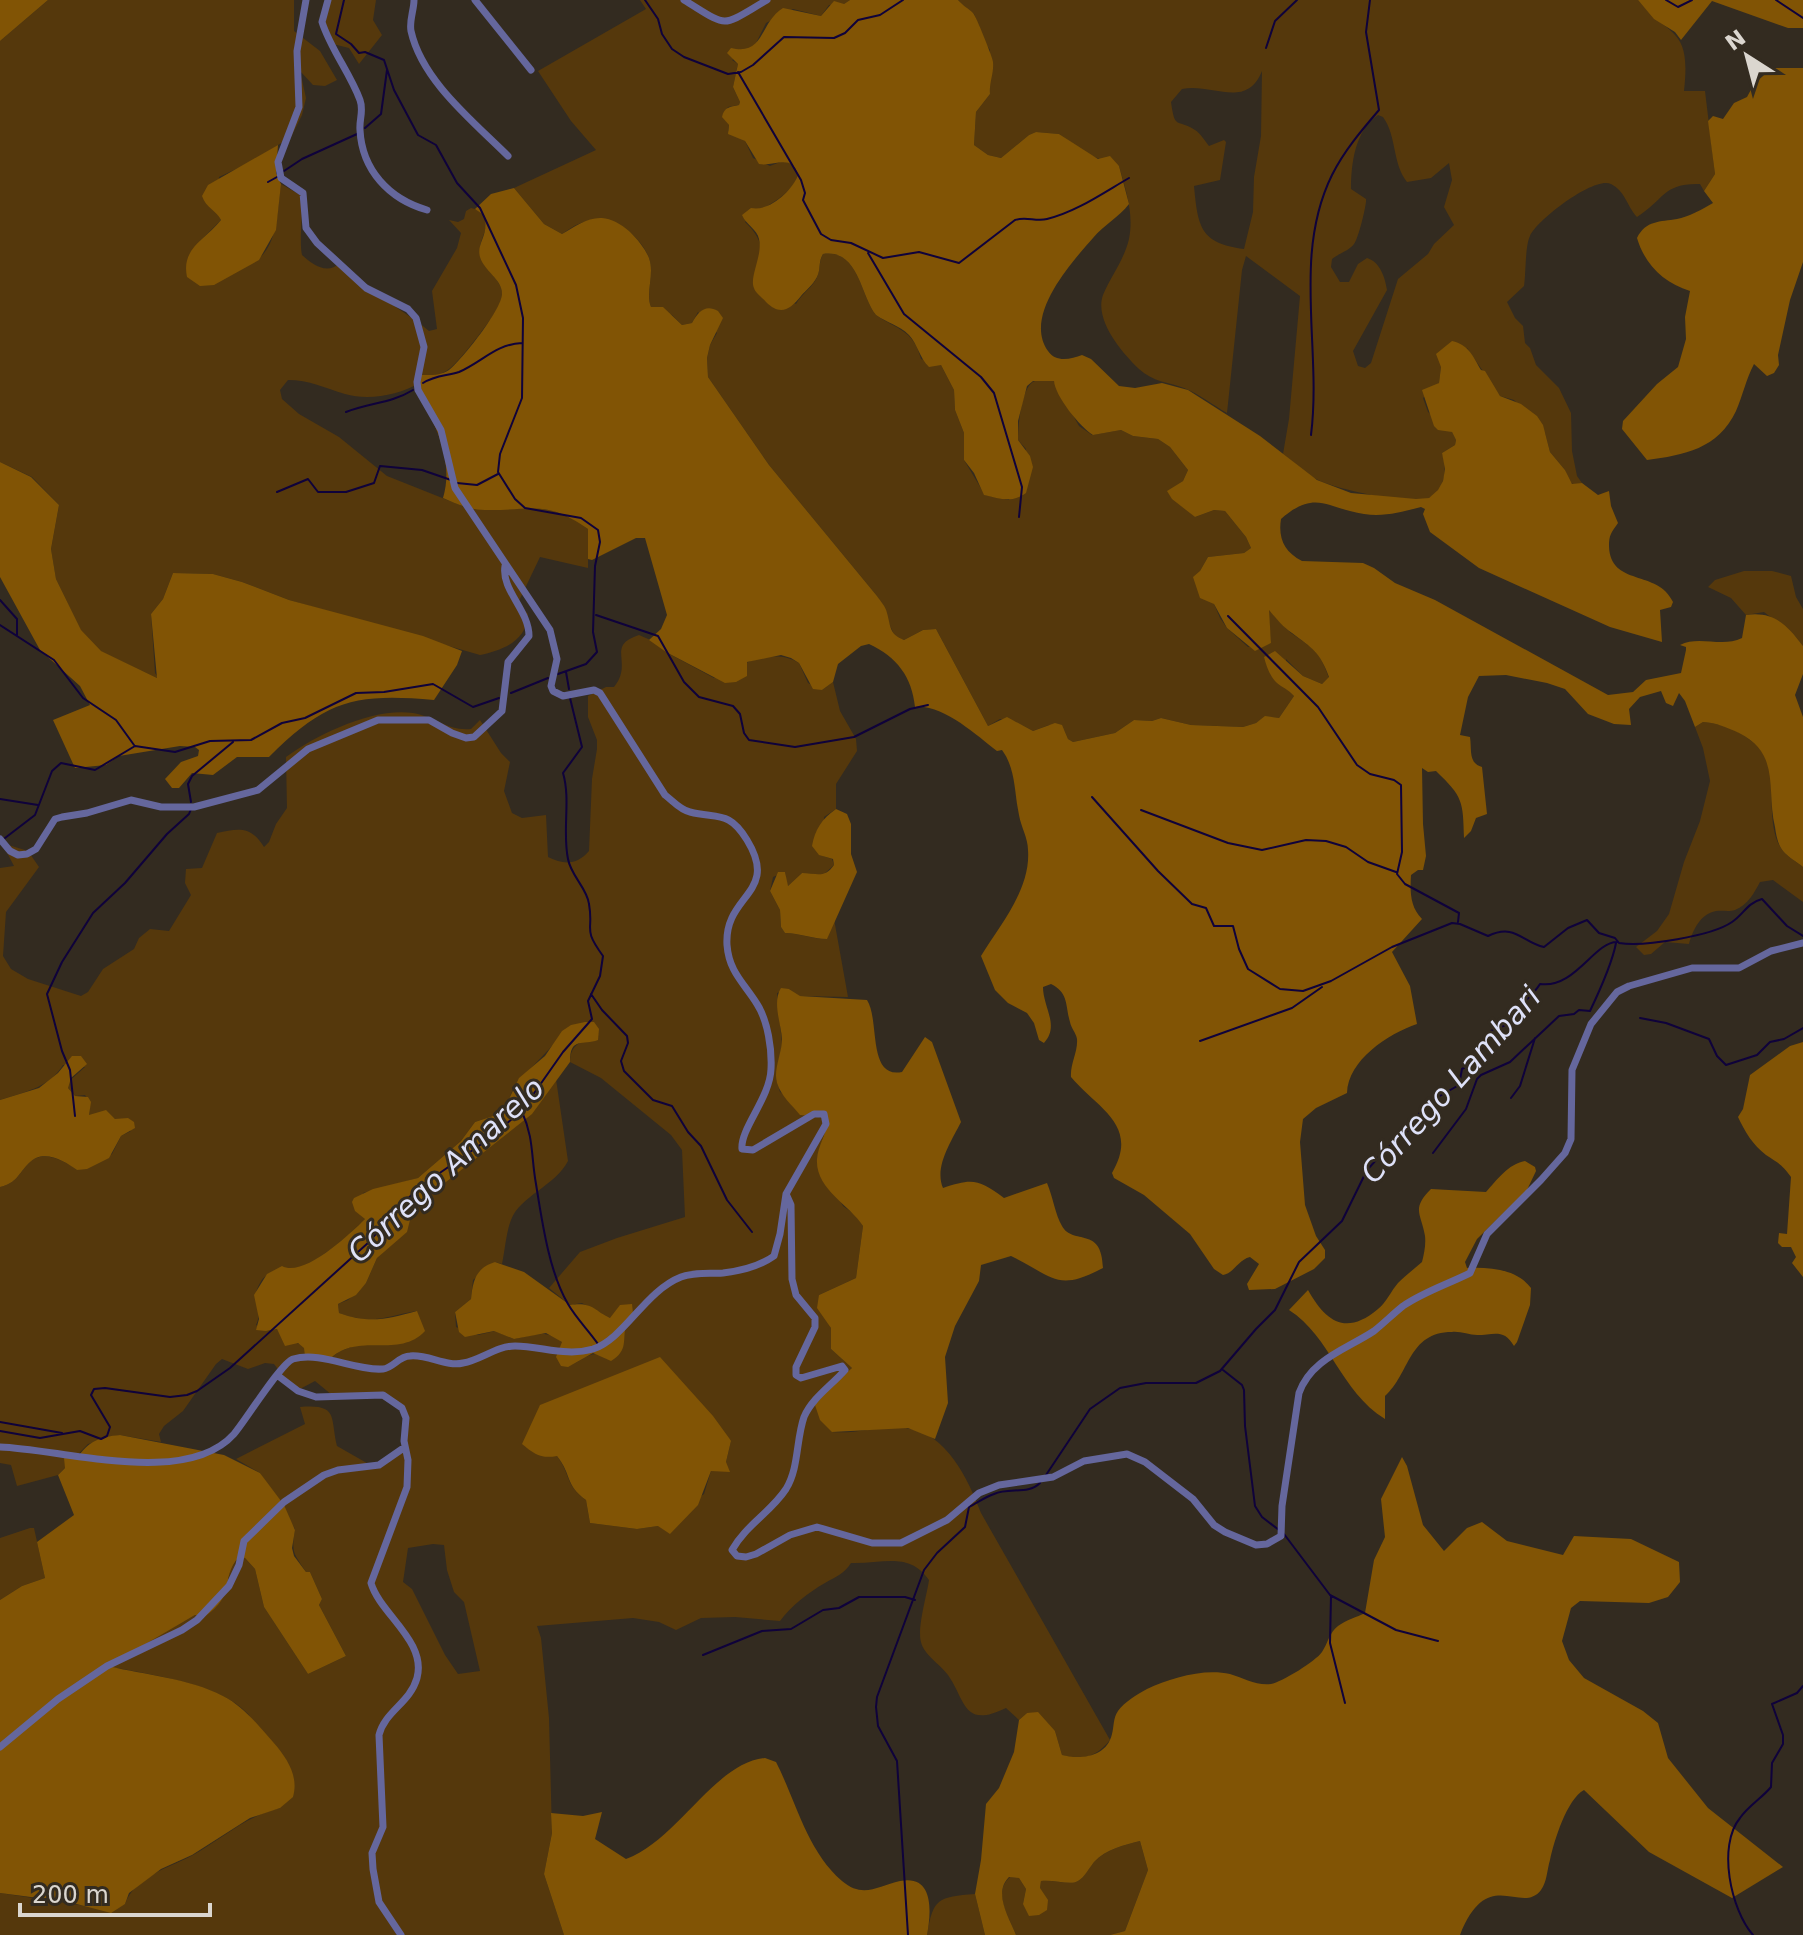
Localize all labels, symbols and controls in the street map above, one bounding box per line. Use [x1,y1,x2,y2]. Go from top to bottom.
north arrow [1707,16,1787,96]
text: N [1721,25,1750,56]
water label: Córrego Lambari [1353,979,1548,1190]
water label: Córrego Amarelo [340,1070,551,1269]
scale bar [20,1867,210,1917]
text: 200 m [32,1881,109,1909]

